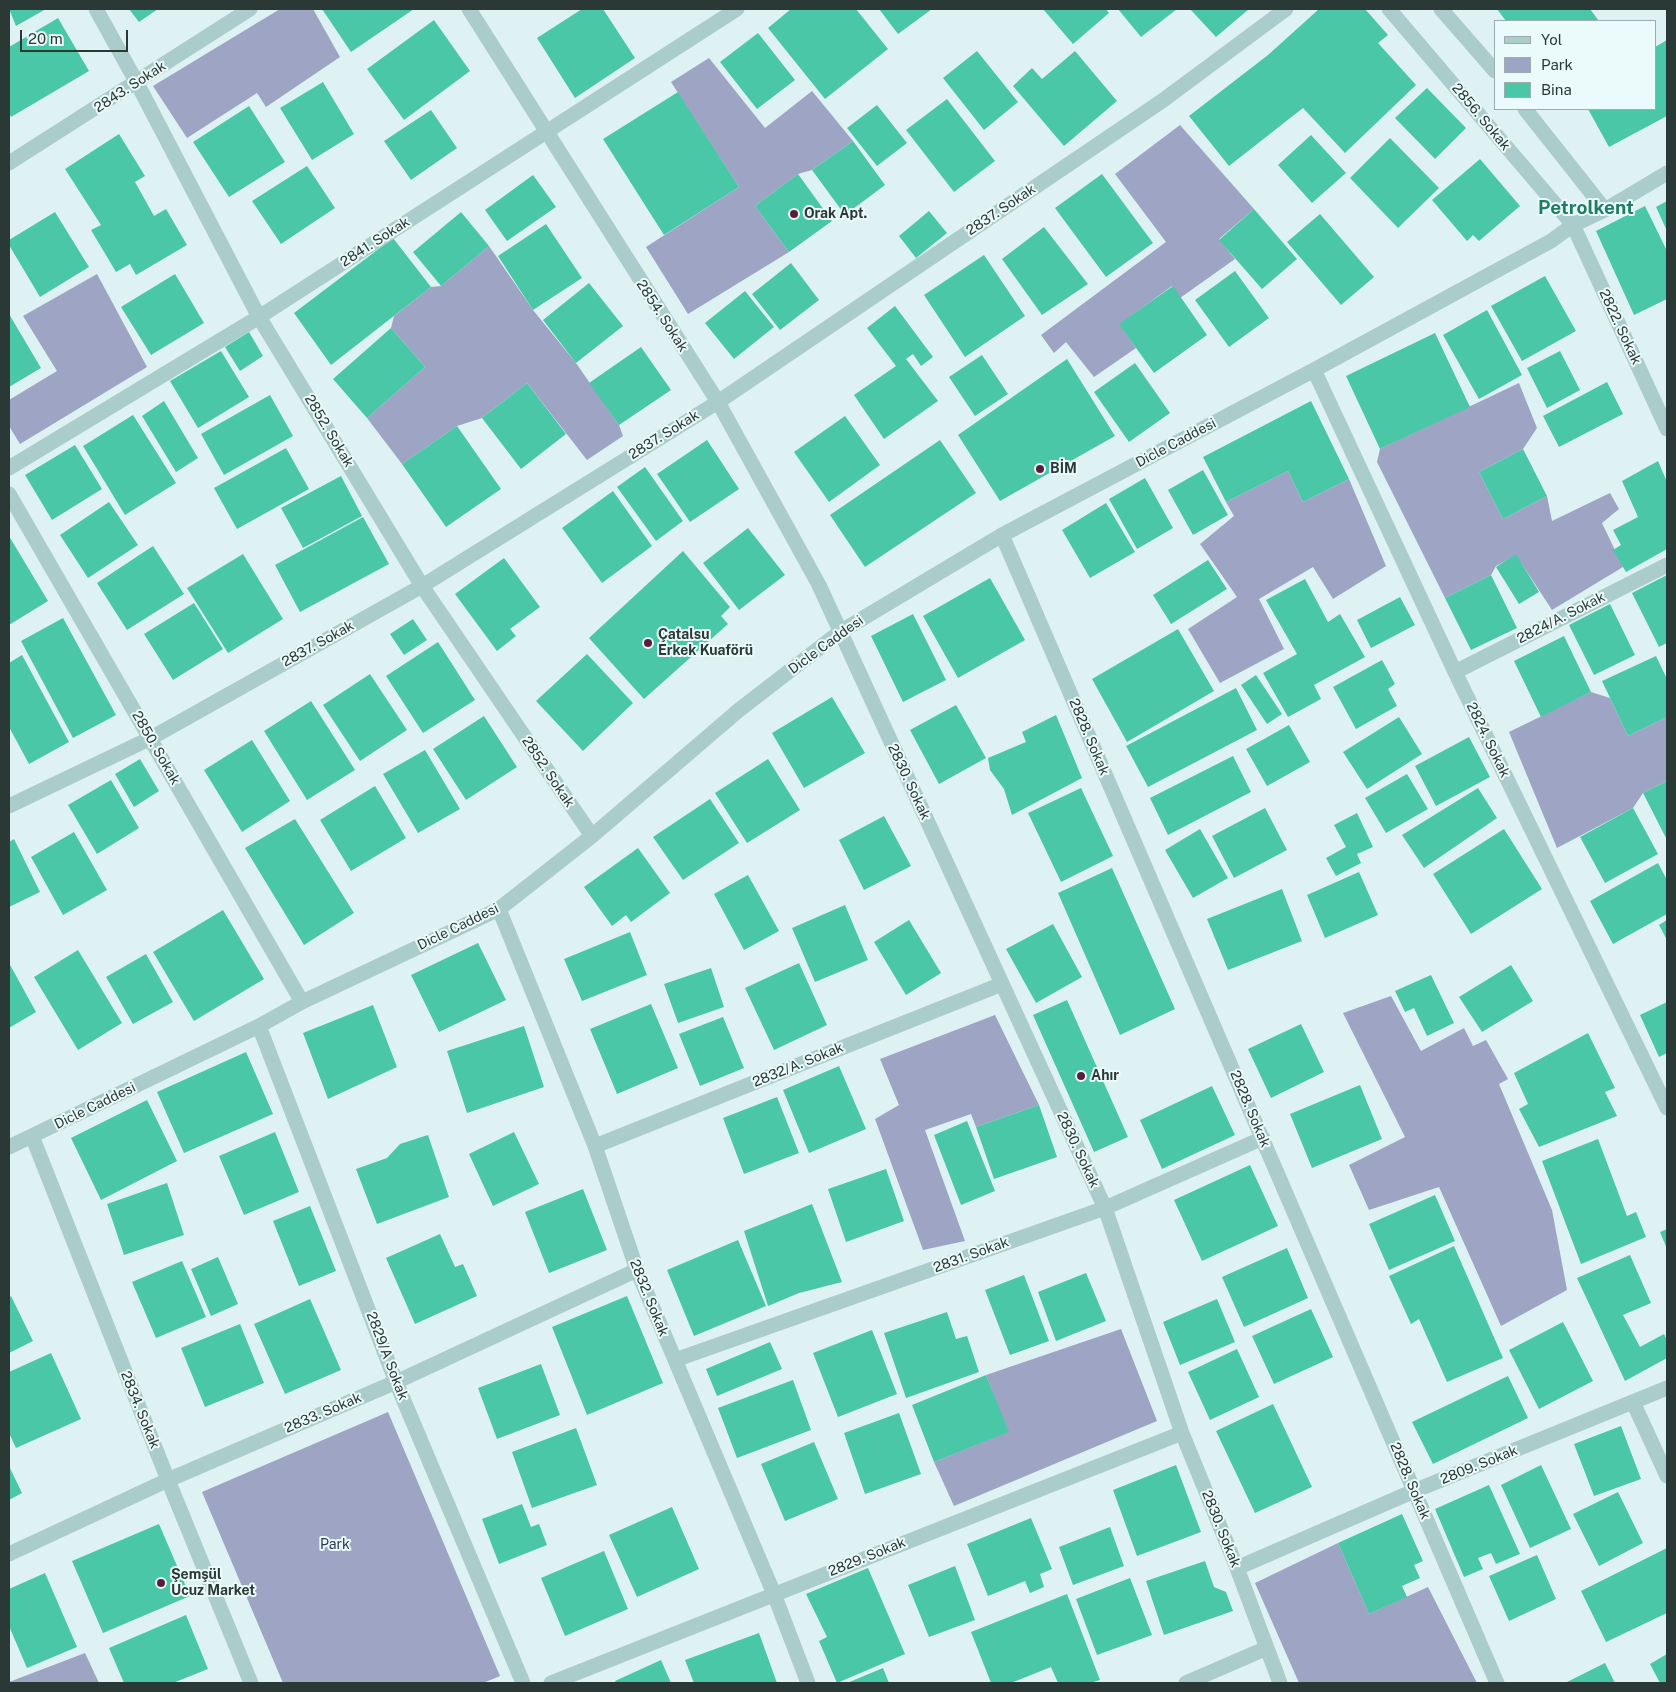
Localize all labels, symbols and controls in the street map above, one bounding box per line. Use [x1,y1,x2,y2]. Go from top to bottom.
scale bar [22,20,130,52]
legend [1494,20,1656,110]
text: 20 m [28,30,63,47]
text: Yol [1541,31,1562,48]
text: Park [1541,56,1573,73]
street label: 2843. Sokak [91,58,169,116]
street label: 2856. Sokak [1448,80,1514,154]
text: Bina [1541,81,1572,98]
street label: 2837. Sokak [963,181,1039,239]
district label: Petrolkent [1538,197,1634,219]
place label: Orak Apt. [804,206,867,222]
marker: Orak Apt. [788,208,800,220]
street label: 2841. Sokak [337,213,413,271]
street label: 2854. Sokak [633,277,691,355]
street label: 2822. Sokak [1595,287,1645,367]
street label: 2852. Sokak [301,392,357,470]
street label: 2837. Sokak [626,407,702,463]
street label: Dicle Caddesi [1133,415,1219,471]
place label: BİM [1050,461,1077,477]
marker: BİM [1034,463,1046,475]
street label: 2824/A. Sokak [1514,589,1608,647]
street label: Dicle Caddesi [785,612,867,678]
street label: 2837. Sokak [279,617,357,671]
place label: Çatalsu Erkek Kuaförü [658,627,753,660]
marker: Çatalsu Erkek Kuaförü [642,637,654,649]
street label: 2828. Sokak [1065,696,1113,778]
street label: 2824. Sokak [1463,700,1513,780]
street label: 2850. Sokak [128,708,184,788]
street label: 2852. Sokak [518,733,578,811]
street label: 2830. Sokak [884,741,934,823]
street label: Dicle Caddesi [415,900,501,954]
street label: 2832/A. Sokak [750,1039,846,1091]
place label: Ahır [1091,1068,1119,1084]
street label: 2828. Sokak [1226,1068,1274,1150]
marker: Ahır [1075,1070,1087,1082]
street label: Dicle Caddesi [52,1079,138,1133]
street label: 2830. Sokak [1053,1109,1103,1191]
street label: 2831. Sokak [931,1234,1011,1276]
street label: 2832. Sokak [626,1257,672,1339]
street label: 2829/A Sokak [362,1309,412,1403]
street label: 2834. Sokak [117,1369,163,1451]
street label: 2833. Sokak [282,1389,364,1437]
street label: 2828. Sokak [1386,1440,1434,1522]
street label: 2809. Sokak [1438,1442,1520,1488]
street label: 2830. Sokak [1198,1488,1244,1570]
street label: 2829. Sokak [826,1534,908,1580]
park label: Park [320,1537,350,1553]
place label: Şemşül Ucuz Market [171,1567,255,1600]
marker: Şemşül Ucuz Market [155,1577,167,1589]

